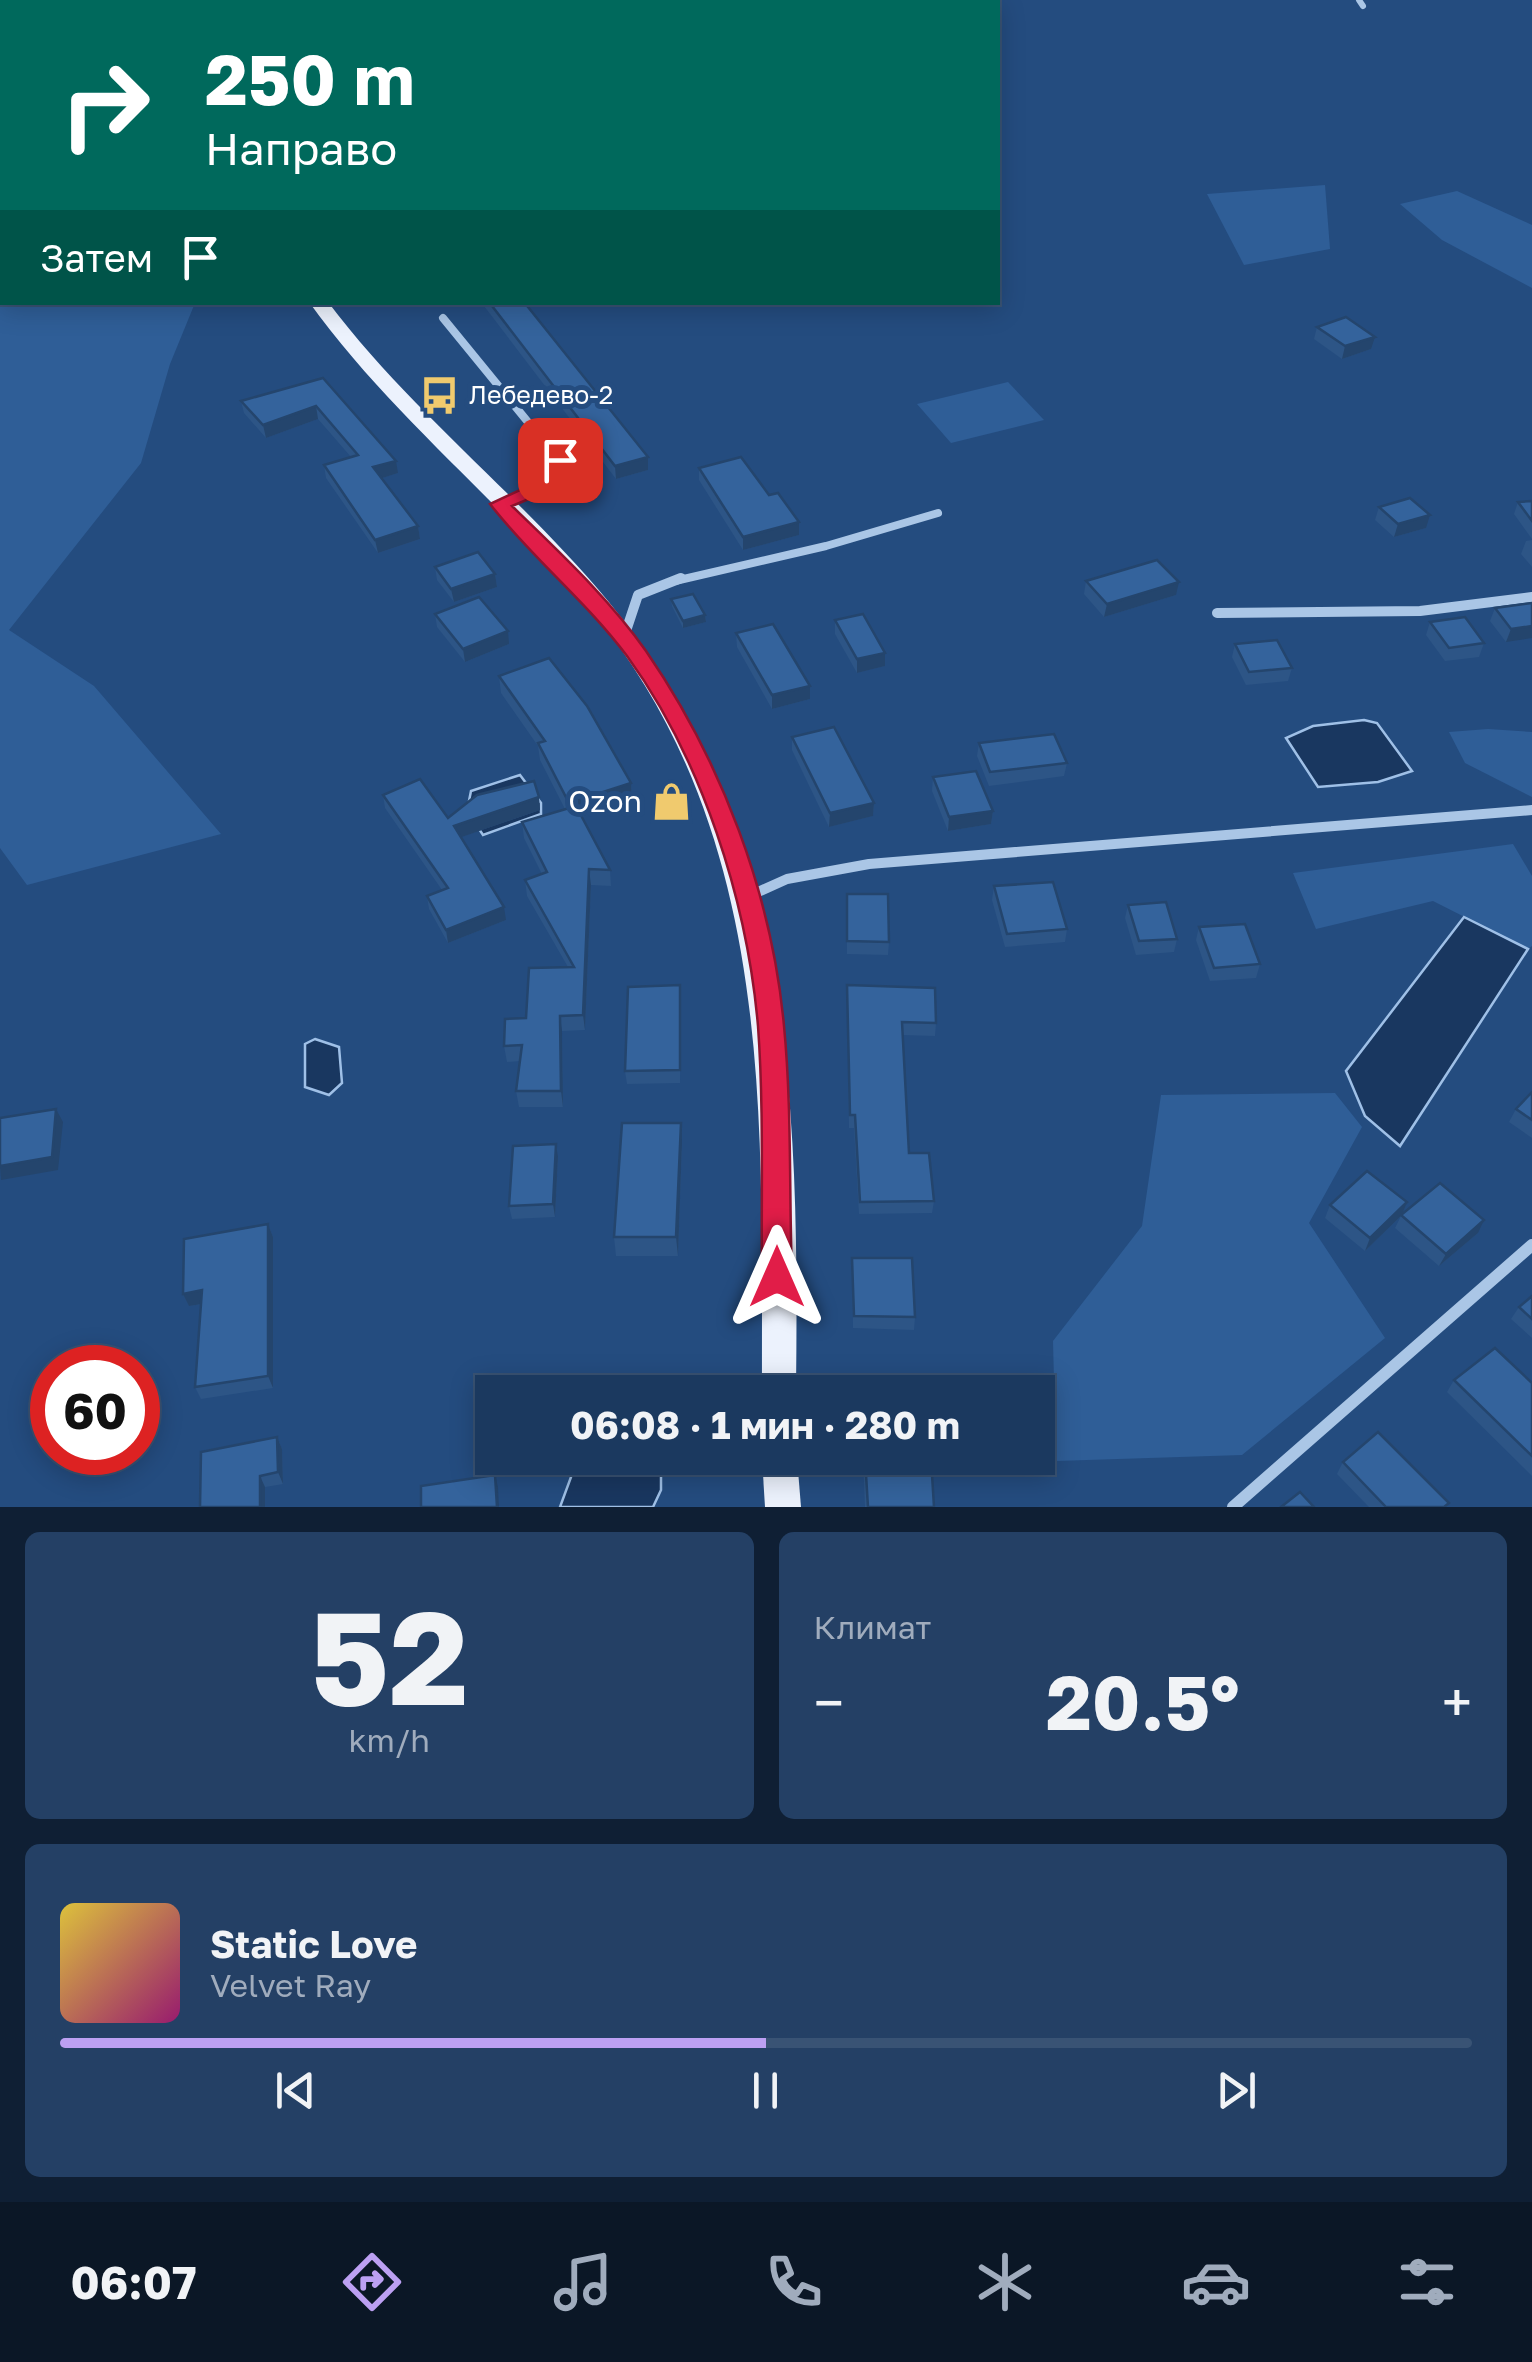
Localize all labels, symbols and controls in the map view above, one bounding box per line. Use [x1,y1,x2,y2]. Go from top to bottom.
text: 250 m [205,36,415,120]
icon: right [40,40,170,170]
text: Направо [205,121,397,175]
icon: arrive [173,230,228,285]
text: Затем [40,235,153,280]
bus stop icon: Лебедево-2 [418,374,460,416]
place label: Лебедево-2 [469,379,613,410]
pin [518,418,603,503]
icon: arrive [533,433,588,488]
shop icon: Ozon [651,781,693,823]
place label: Ozon [568,783,642,819]
position arrow [725,1225,829,1329]
speed limit sign: 60 [30,1345,160,1475]
text: 06:08 · 1 мин · 280 m [570,1402,960,1447]
text: 52 [310,1578,469,1734]
text: Климат [814,1608,931,1646]
text: 20.5° [1046,1656,1240,1747]
text: − [814,1669,844,1735]
text: + [1442,1669,1472,1735]
text: km/h [349,1721,430,1759]
text: Static Love [210,1921,417,1966]
text: Velvet Ray [210,1966,371,2004]
icon: previous [268,2063,323,2118]
icon: pause [738,2063,793,2118]
icon: next [1209,2063,1264,2118]
icon: directions [337,2247,407,2317]
icon: music [548,2247,618,2317]
icon: phone [759,2247,829,2317]
icon: climate [970,2247,1040,2317]
icon: car [1181,2247,1251,2317]
icon: filters [1392,2247,1462,2317]
text: 06:07 [70,2255,196,2309]

